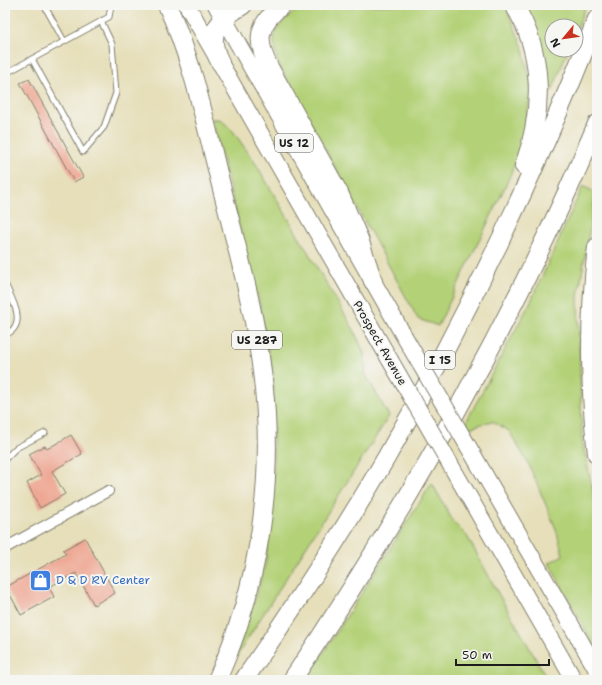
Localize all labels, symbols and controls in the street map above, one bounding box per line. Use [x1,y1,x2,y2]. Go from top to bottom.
north arrow [544,18,584,58]
text: N [547,35,564,50]
road number: US 12 [275,134,313,152]
street label: Prospect Avenue [349,298,411,389]
road number: US 287 [232,331,282,349]
road number: I 15 [425,351,455,369]
shop icon: D & D RV Center [28,567,54,593]
place label: D & D RV Center [56,572,150,588]
scale bar [456,641,549,667]
text: 50 m [462,647,492,663]

